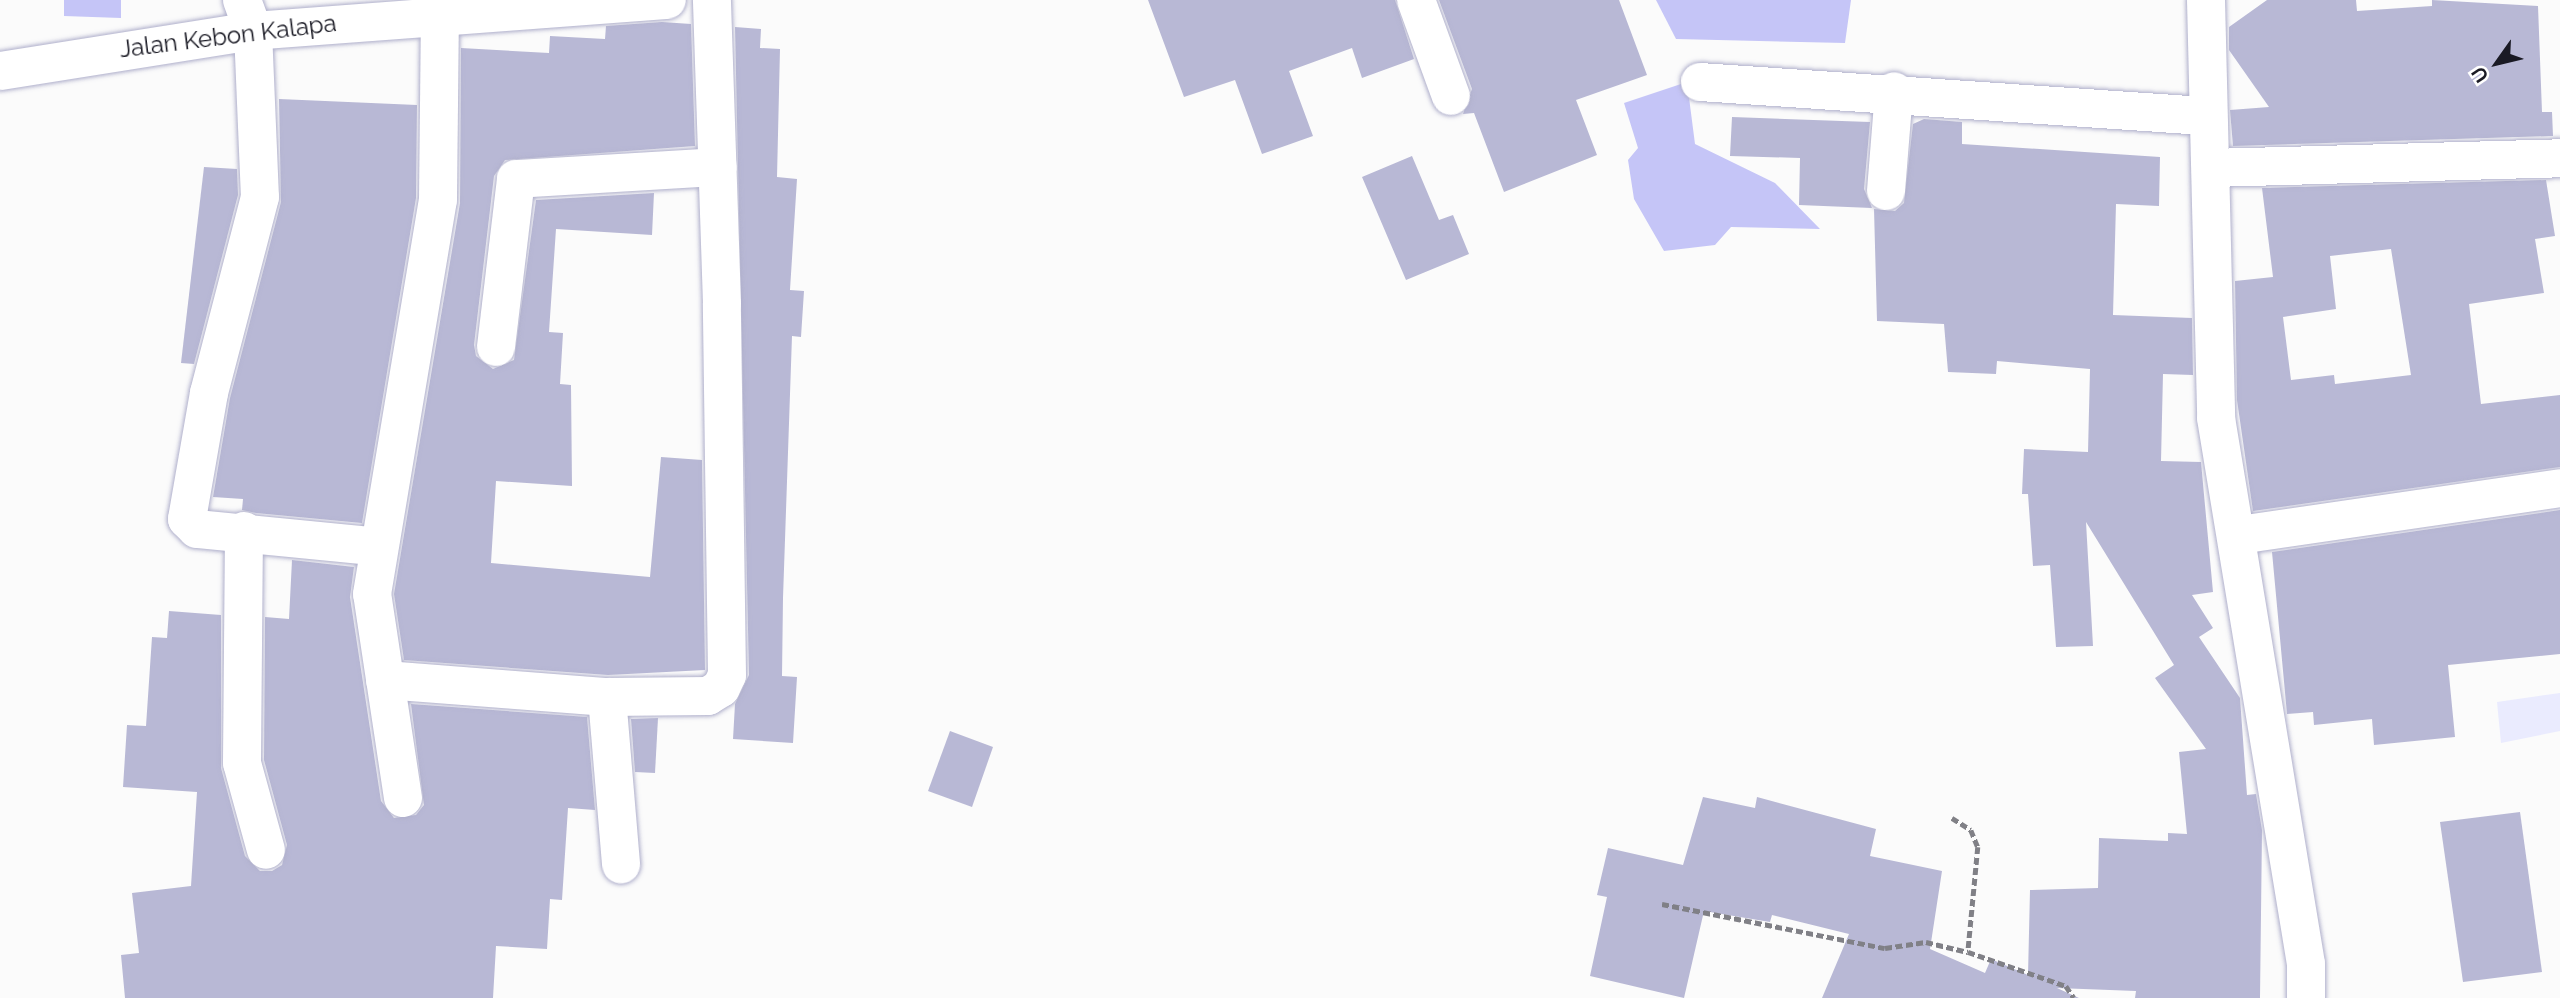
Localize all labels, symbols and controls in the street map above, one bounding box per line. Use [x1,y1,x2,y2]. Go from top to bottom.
street label: Jalan Kebon Kalapa [118,8,338,64]
north arrow [2462,28,2532,98]
text: U [2466,63,2493,87]

